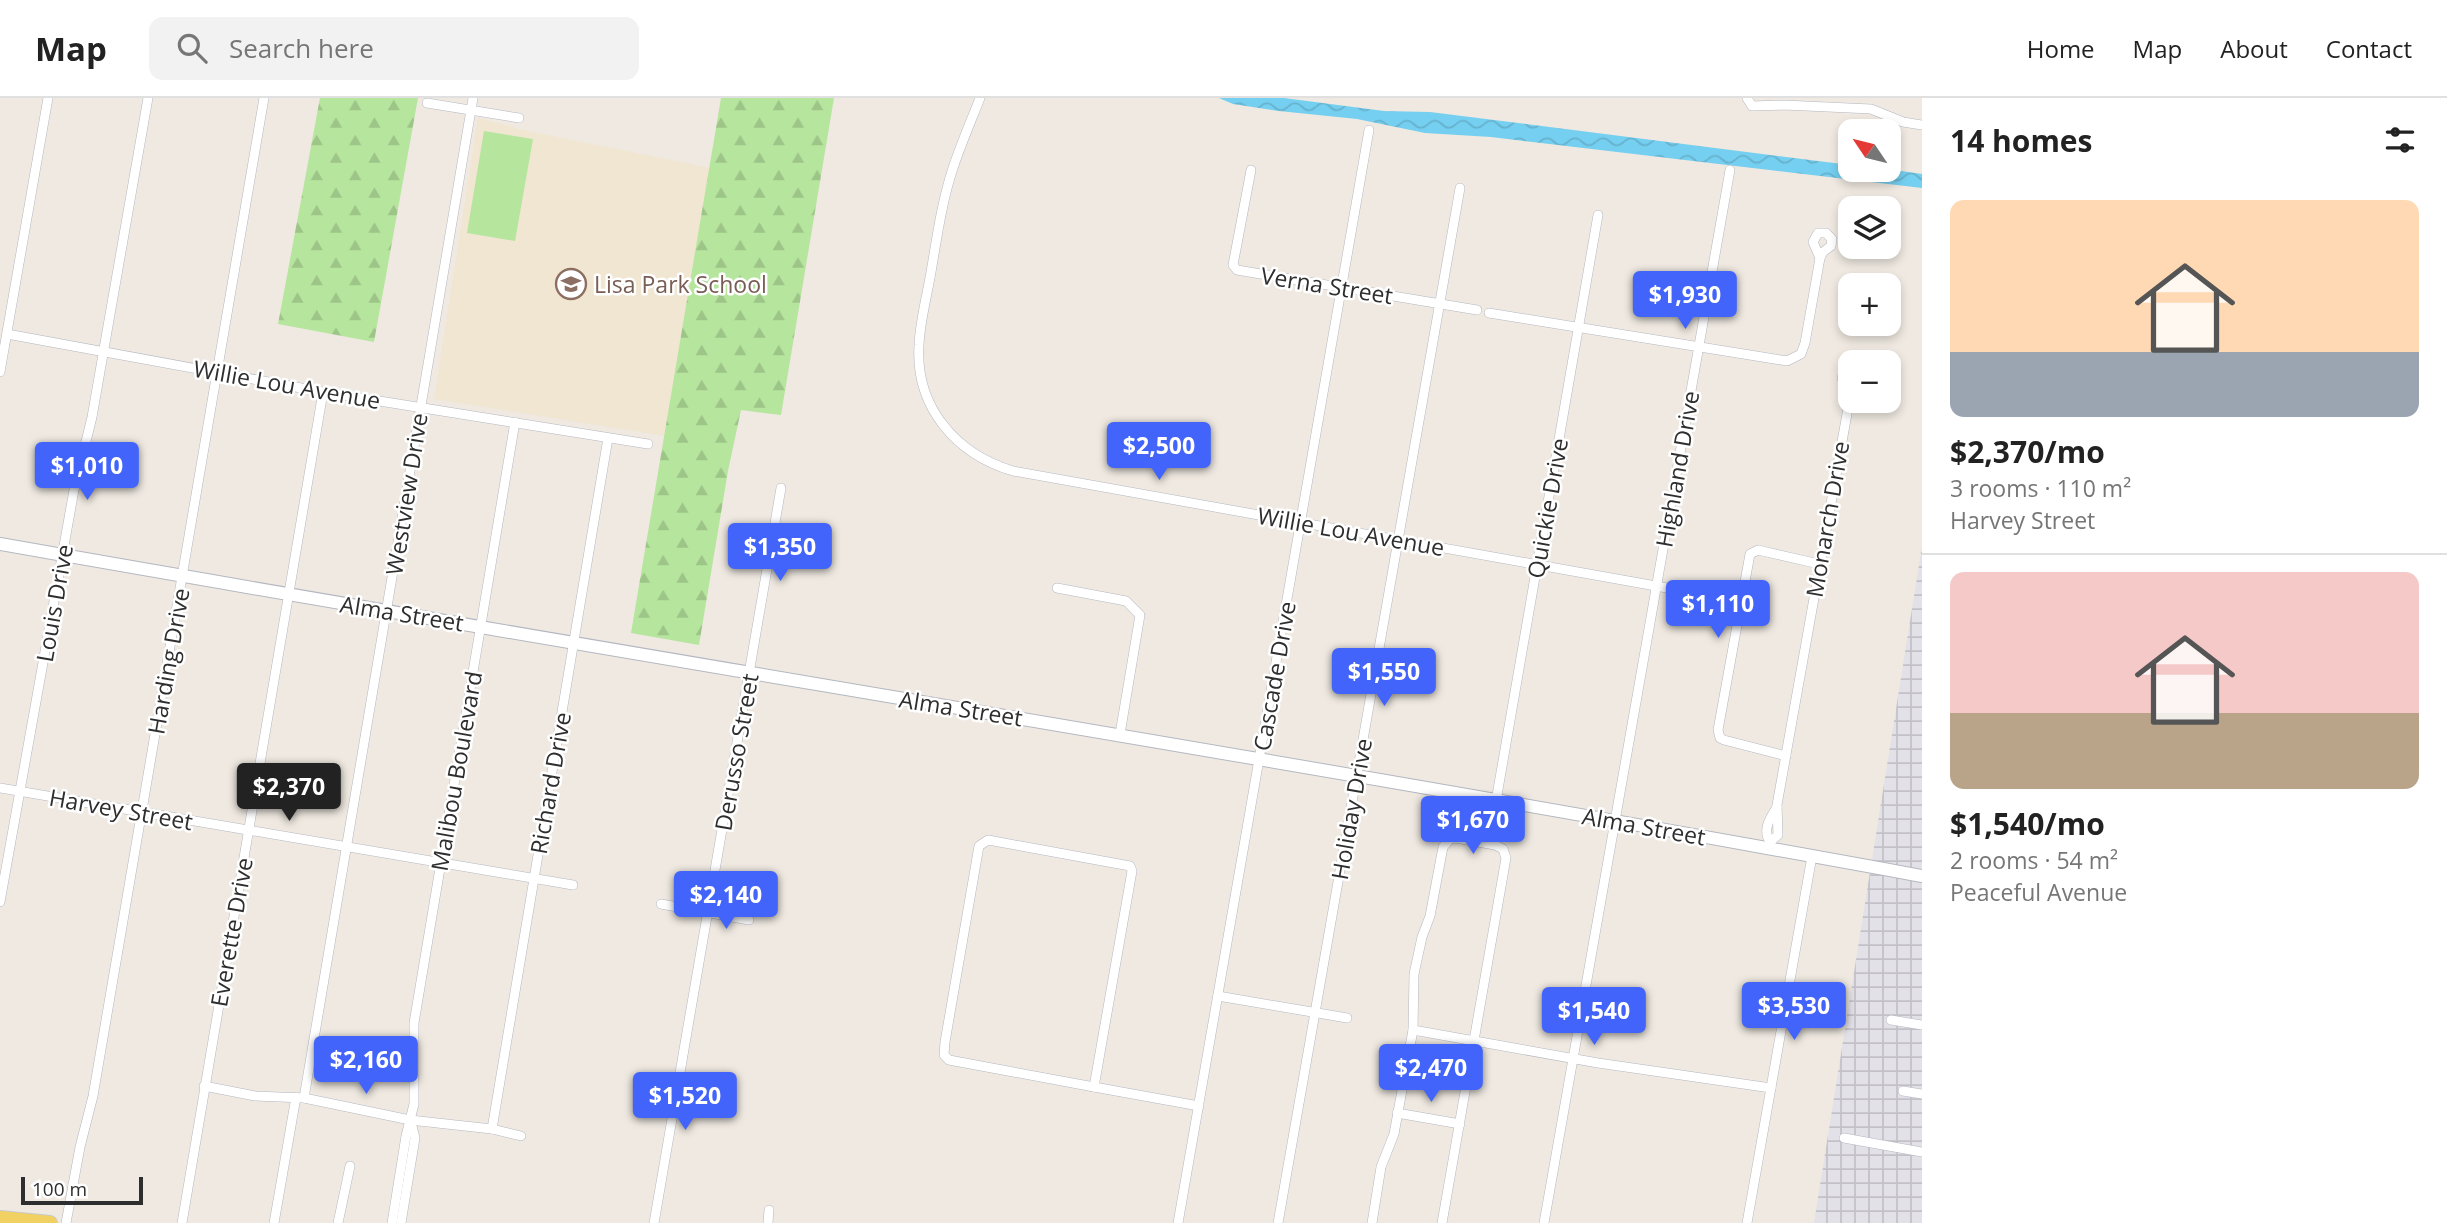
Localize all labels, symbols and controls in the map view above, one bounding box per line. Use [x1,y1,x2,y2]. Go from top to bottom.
search box [149,17,639,80]
text: Map [35,26,107,71]
icon: search [173,29,211,67]
text: Search here [229,30,374,66]
text: Home [2027,32,2095,65]
text: Map [2133,32,2182,65]
text: About [2220,32,2288,65]
text: Contact [2326,32,2412,65]
north arrow [1838,119,1900,182]
map controls [1838,119,1901,413]
text: 14 homes [1950,120,2093,161]
icon: filters [2381,121,2419,159]
button: layers [1838,196,1901,259]
icon: home [2122,245,2248,371]
street label: Verna Street [1259,259,1395,311]
school or university icon: Lisa Park School [554,267,588,301]
place label: Lisa Park School [594,268,767,300]
pin: $1,930 [1628,272,1742,331]
button: + [1838,273,1901,336]
text: $1,930 [1649,278,1721,310]
button: − [1838,350,1901,413]
street label: Willie Lou Avenue [191,352,383,416]
street label: Highland Drive [1647,388,1707,550]
street label: Westview Drive [377,411,435,577]
pin: $2,500 [1102,422,1216,482]
text: $2,500 [1123,429,1195,461]
text: $2,370/mo [1950,431,2105,472]
street label: Quickie Drive [1519,435,1575,581]
street label: Monarch Drive [1798,438,1856,600]
pin: $1,010 [30,442,144,502]
text: $1,010 [51,449,123,481]
text: 3 rooms · 110 m² [1950,472,2131,504]
street label: Willie Lou Avenue [1255,499,1447,563]
text: Harvey Street [1950,504,2095,536]
pin: $1,350 [723,524,837,583]
text: $1,350 [744,530,816,562]
street label: Louis Drive [28,542,80,664]
pin: $1,110 [1661,580,1775,640]
street label: Harding Drive [139,585,197,737]
street label: Alma Street [338,587,466,639]
text: $1,110 [1682,587,1754,619]
street label: Cascade Drive [1245,599,1303,753]
icon: home [2122,617,2248,743]
pin: $1,550 [1327,648,1441,708]
text: $1,550 [1348,655,1420,687]
street label: Malibou Boulevard [423,669,489,873]
street label: Derusso Street [706,671,766,833]
street label: Alma Street [897,682,1025,734]
street label: Richard Drive [522,709,578,857]
street label: Holiday Drive [1323,736,1379,882]
pin: $2,370 [232,764,346,823]
text: $2,370 [253,770,325,802]
street label: Harvey Street [47,781,195,837]
pin: $1,670 [1416,796,1530,856]
street label: Alma Street [1580,799,1708,853]
text: $1,670 [1437,803,1509,835]
text: $1,540/mo [1950,803,2105,844]
text: 2 rooms · 54 m² [1950,844,2118,876]
street label: Everette Drive [202,855,260,1009]
pin: $2,140 [669,872,783,931]
text: Peaceful Avenue [1950,876,2127,908]
text: $2,140 [690,878,762,910]
pin: $3,530 [1737,982,1851,1042]
pin: $1,540 [1537,988,1651,1047]
text: $3,530 [1758,989,1830,1021]
text: $1,540 [1558,994,1630,1026]
pin: $2,160 [309,1037,423,1096]
text: $2,160 [330,1043,402,1075]
pin: $2,470 [1374,1044,1488,1104]
text: $2,470 [1395,1051,1467,1083]
pin: $1,520 [628,1072,742,1132]
text: $1,520 [649,1079,721,1111]
scale bar [21,1174,144,1206]
text: 100 m [32,1176,87,1202]

